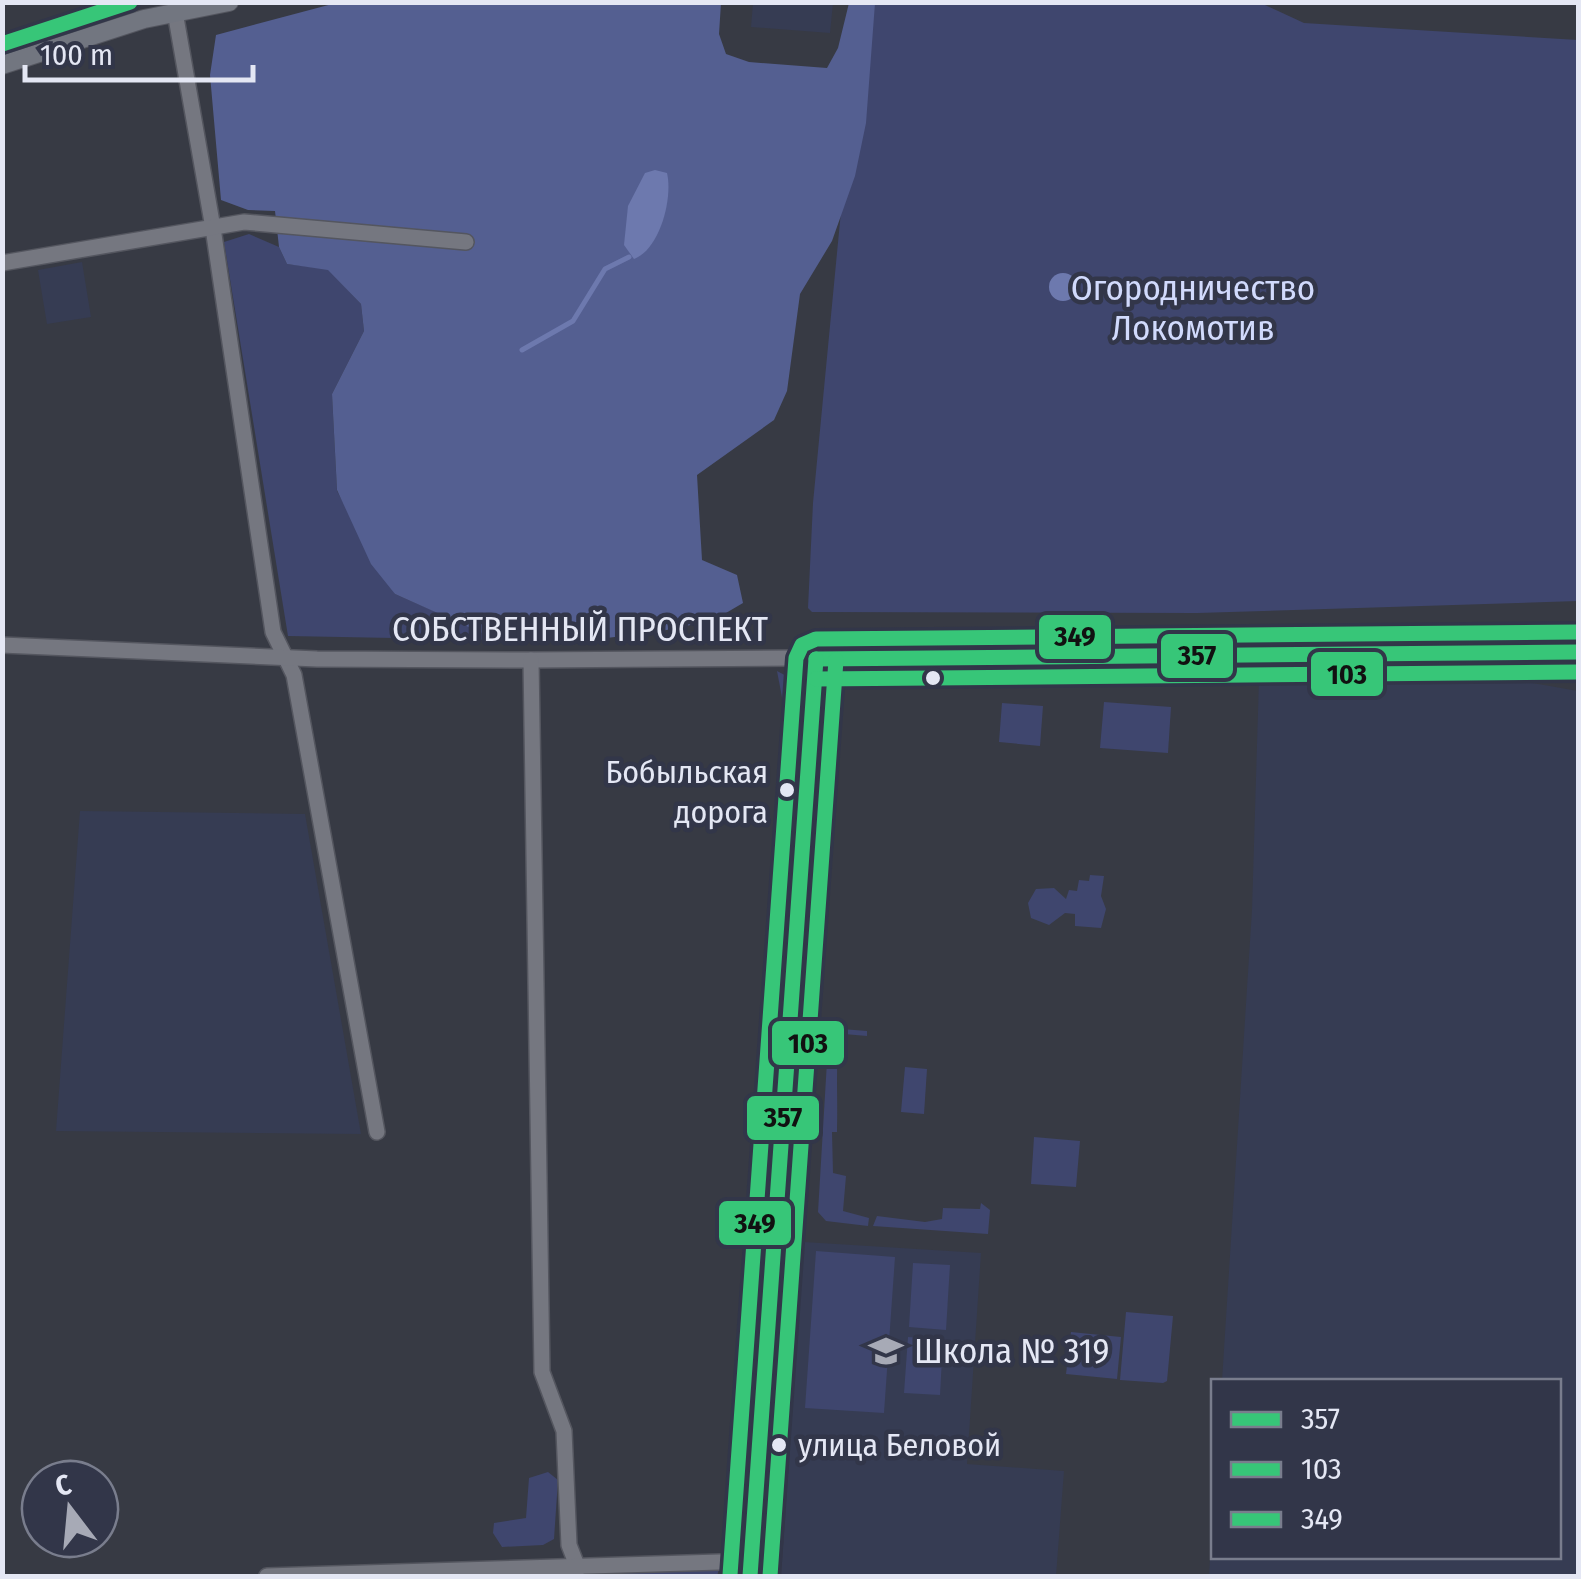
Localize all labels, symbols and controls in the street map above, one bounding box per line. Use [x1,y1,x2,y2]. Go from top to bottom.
scale bar [25,20,252,82]
text: 100 m [40,37,113,73]
park label: Огородничество Локомотив [1071,267,1315,349]
street label: СОБСТВЕННЫЙ ПРОСПЕКТ [392,608,769,650]
line badge: 349 [1037,613,1113,661]
text: 349 [1053,620,1096,653]
line badge: 357 [1159,632,1235,680]
text: 357 [1177,639,1216,672]
line badge: 103 [1309,650,1385,698]
text: 103 [1327,658,1367,691]
unlabelled marker [923,668,943,688]
place label: Бобыльская дорога [605,753,768,831]
marker: Бобыльская дорога [777,780,797,800]
line badge: 103 [770,1019,846,1067]
text: 103 [788,1027,828,1060]
line badge: 357 [745,1094,821,1142]
text: 357 [763,1101,802,1134]
line badge: 349 [717,1199,793,1247]
text: 349 [733,1207,776,1240]
place label: Школа № 319 [914,1330,1109,1372]
school or university icon: Школа № 319 [867,1332,905,1370]
legend [1211,1379,1561,1559]
text: 357 [1301,1401,1340,1437]
place label: улица Беловой [798,1426,1001,1464]
marker: улица Беловой [769,1435,789,1455]
text: 103 [1301,1451,1342,1487]
north arrow [20,1459,120,1559]
text: С [52,1467,75,1503]
text: 349 [1301,1501,1343,1537]

